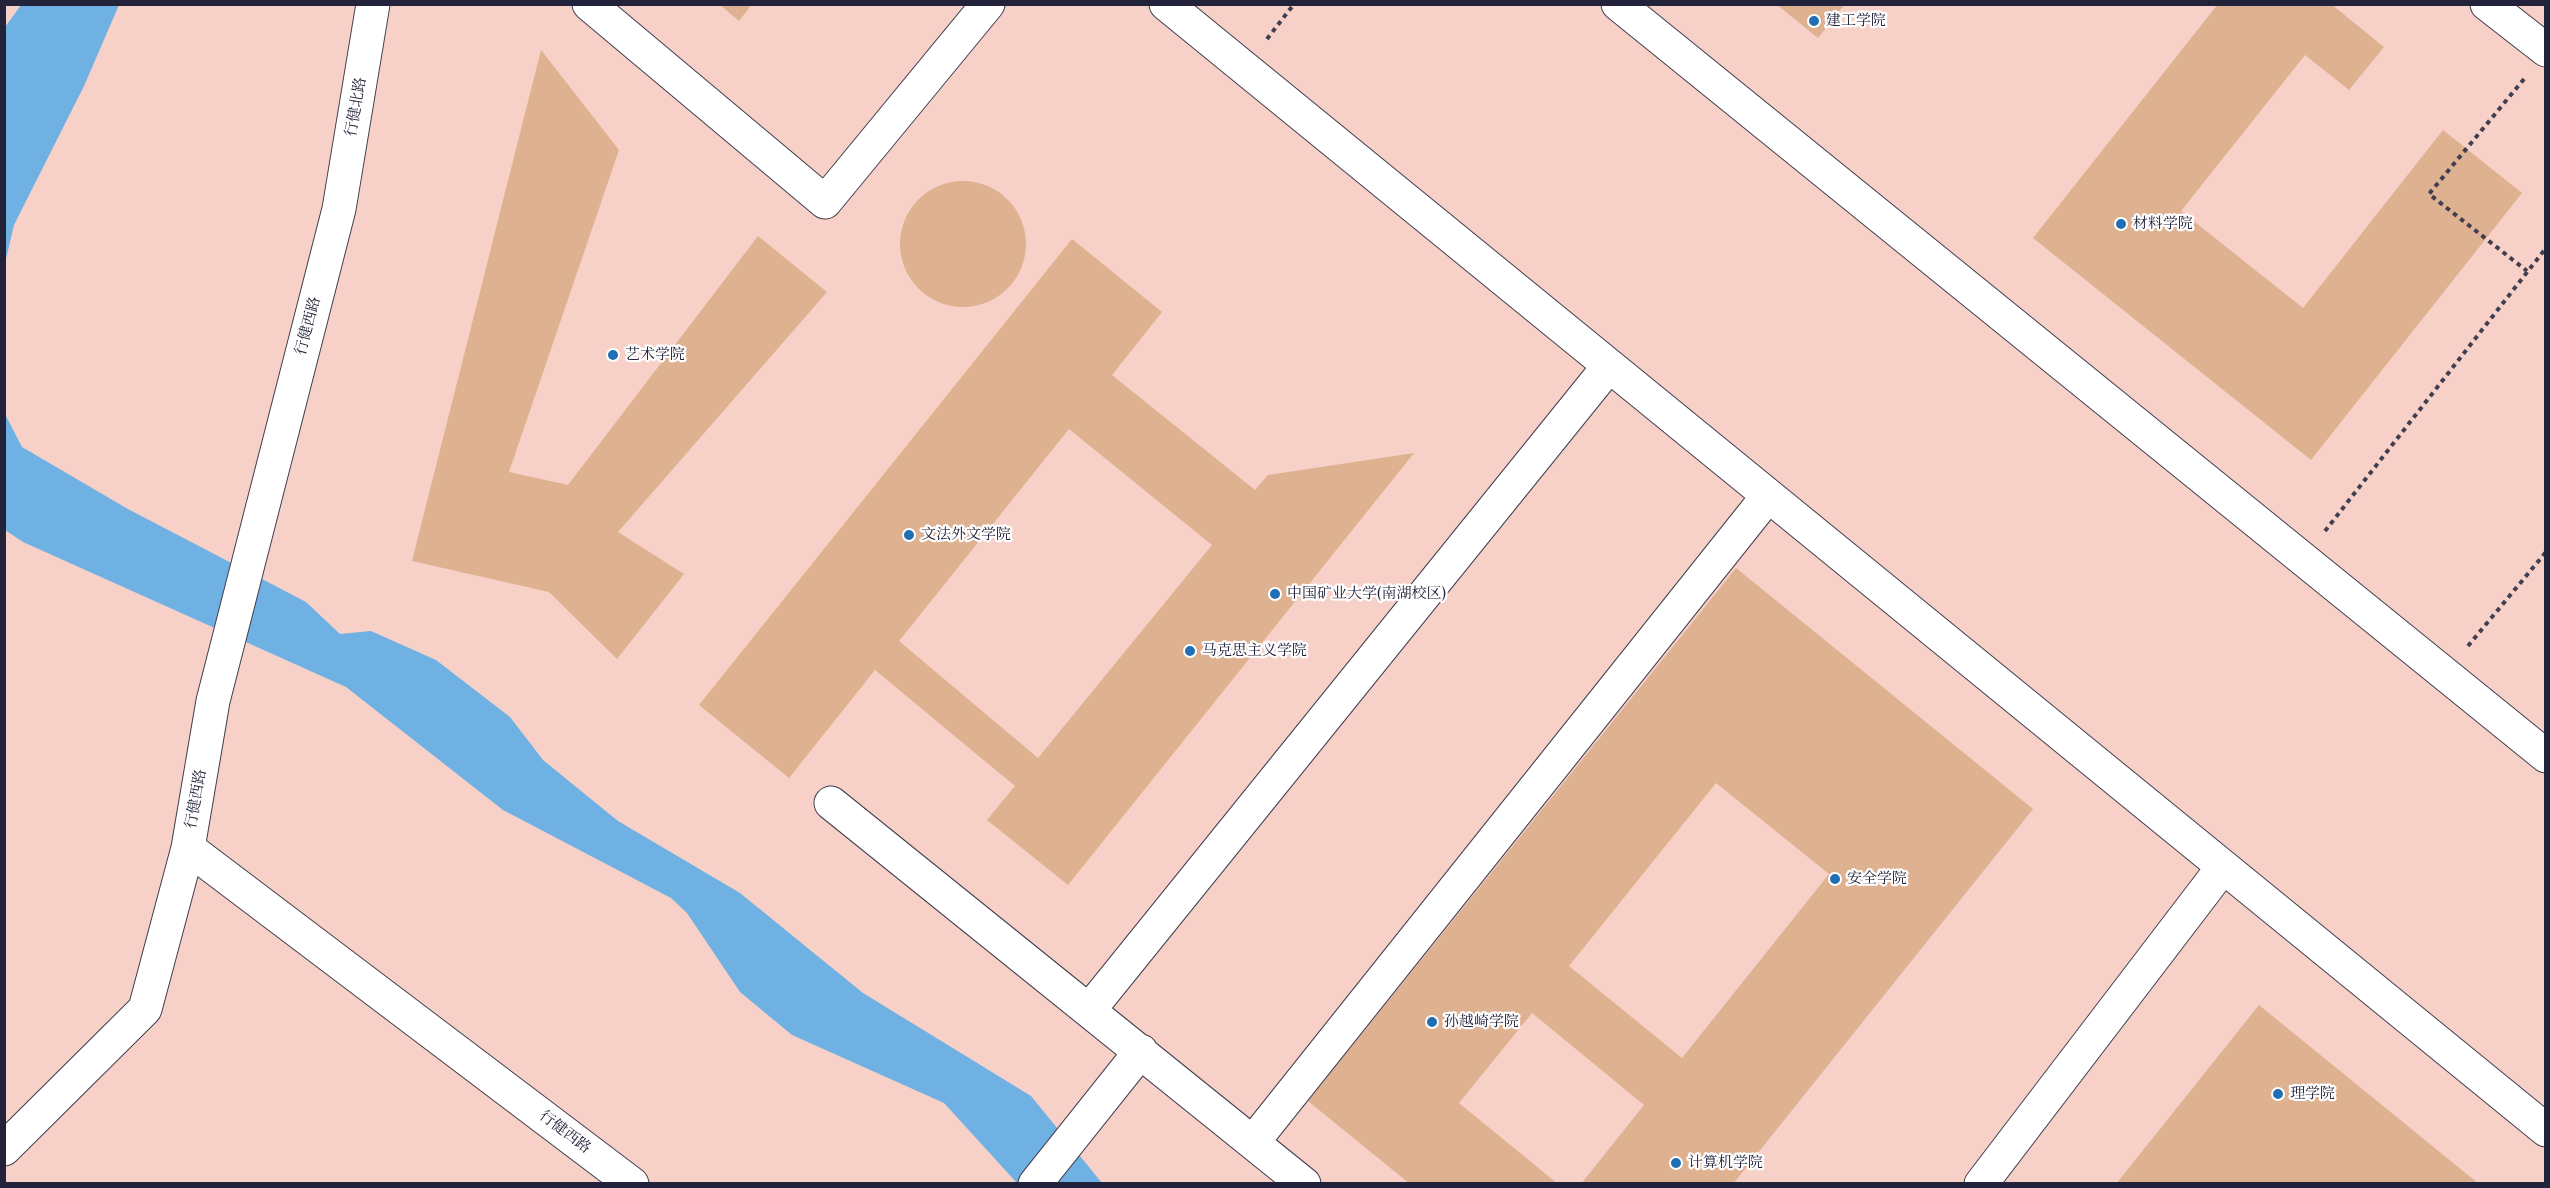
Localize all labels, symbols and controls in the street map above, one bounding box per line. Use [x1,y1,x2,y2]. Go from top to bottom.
place label: 建工学院 [1826,12,1886,30]
marker: 建工学院 [1807,14,1821,28]
street label: 行健北路 [342,76,370,138]
place label: 材料学院 [2133,215,2193,233]
marker: 材料学院 [2114,217,2128,231]
street label: 行健西路 [292,295,324,357]
place label: 艺术学院 [625,346,685,364]
marker: 艺术学院 [606,348,620,362]
place label: 文法外文学院 [921,526,1011,544]
marker: 文法外文学院 [902,528,916,542]
place label: 中国矿业大学(南湖校区) [1287,585,1446,603]
marker: 中国矿业大学(南湖校区) [1268,587,1282,601]
place label: 马克思主义学院 [1202,642,1307,660]
marker: 马克思主义学院 [1183,644,1197,658]
street label: 行健西路 [182,768,210,830]
place label: 安全学院 [1847,870,1907,888]
marker: 安全学院 [1828,872,1842,886]
place label: 孙越崎学院 [1444,1013,1519,1031]
marker: 孙越崎学院 [1425,1015,1439,1029]
place label: 理学院 [2290,1085,2335,1103]
marker: 理学院 [2271,1087,2285,1101]
street label: 行健西路 [536,1107,594,1157]
place label: 计算机学院 [1688,1154,1763,1172]
marker: 计算机学院 [1669,1156,1683,1170]

